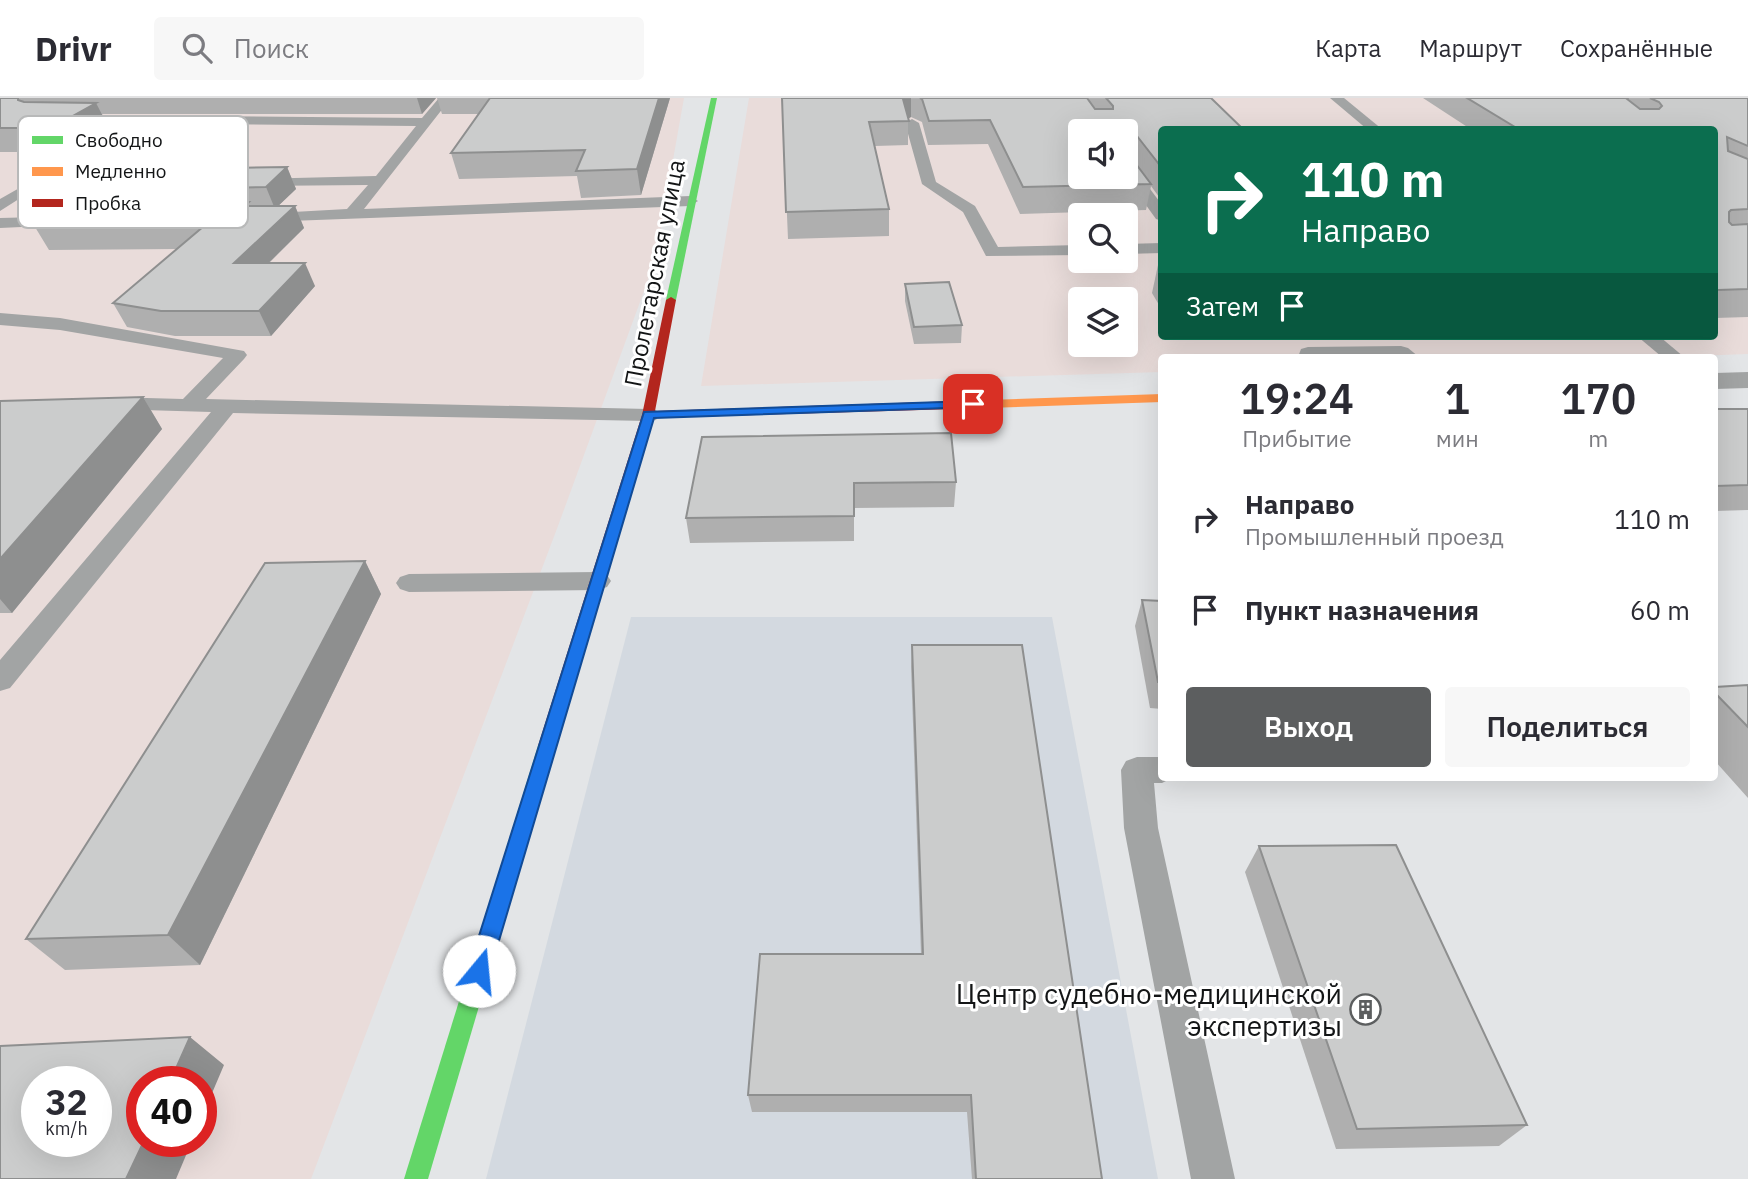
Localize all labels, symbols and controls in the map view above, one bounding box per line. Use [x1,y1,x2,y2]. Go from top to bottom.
search box [154,17,644,80]
text: Drivr [35,27,112,70]
icon: search [178,29,216,67]
text: Поиск [234,31,309,65]
text: Карта [1315,32,1381,64]
text: Маршрут [1419,32,1522,64]
text: Сохранённые [1560,32,1713,64]
legend [18,116,248,228]
map controls [1068,119,1138,357]
button: sound [1068,119,1138,189]
text: Свободно [75,128,163,152]
text: 110 m [1301,147,1445,210]
icon: right [1186,154,1277,245]
street label: Пролетарская улица [616,156,692,389]
text: Медленно [75,159,166,183]
text: Пробка [75,191,141,215]
button: search [1068,203,1138,273]
text: Направо [1301,209,1430,251]
button: layers [1068,287,1138,357]
icon: arrive [1273,287,1311,325]
text: Затем [1186,289,1259,323]
text: 19:24 [1240,371,1354,426]
text: 1 [1445,371,1470,426]
text: 170 [1561,371,1636,426]
pin [943,374,1003,434]
icon: arrive [954,385,992,423]
text: Прибытие [1242,423,1352,453]
text: мин [1436,423,1479,453]
text: m [1588,423,1608,453]
text: Направо [1245,487,1354,521]
icon: right [1186,500,1224,538]
text: 110 m [1614,502,1690,536]
text: Промышленный проезд [1245,521,1504,551]
icon: arrive [1186,591,1224,629]
text: Пункт назначения [1245,593,1479,627]
text: 60 m [1630,593,1690,627]
button: Выход [1186,687,1431,767]
button: Поделиться [1445,687,1690,767]
position arrow [442,934,516,1008]
place label: Центр судебно-медицинской экспертизы [956,975,1342,1044]
building icon: Центр судебно-медицинской экспертизы [1348,992,1382,1026]
speed limit sign: 40 [126,1066,217,1157]
text: 32 [45,1079,88,1125]
text: km/h [45,1117,88,1140]

